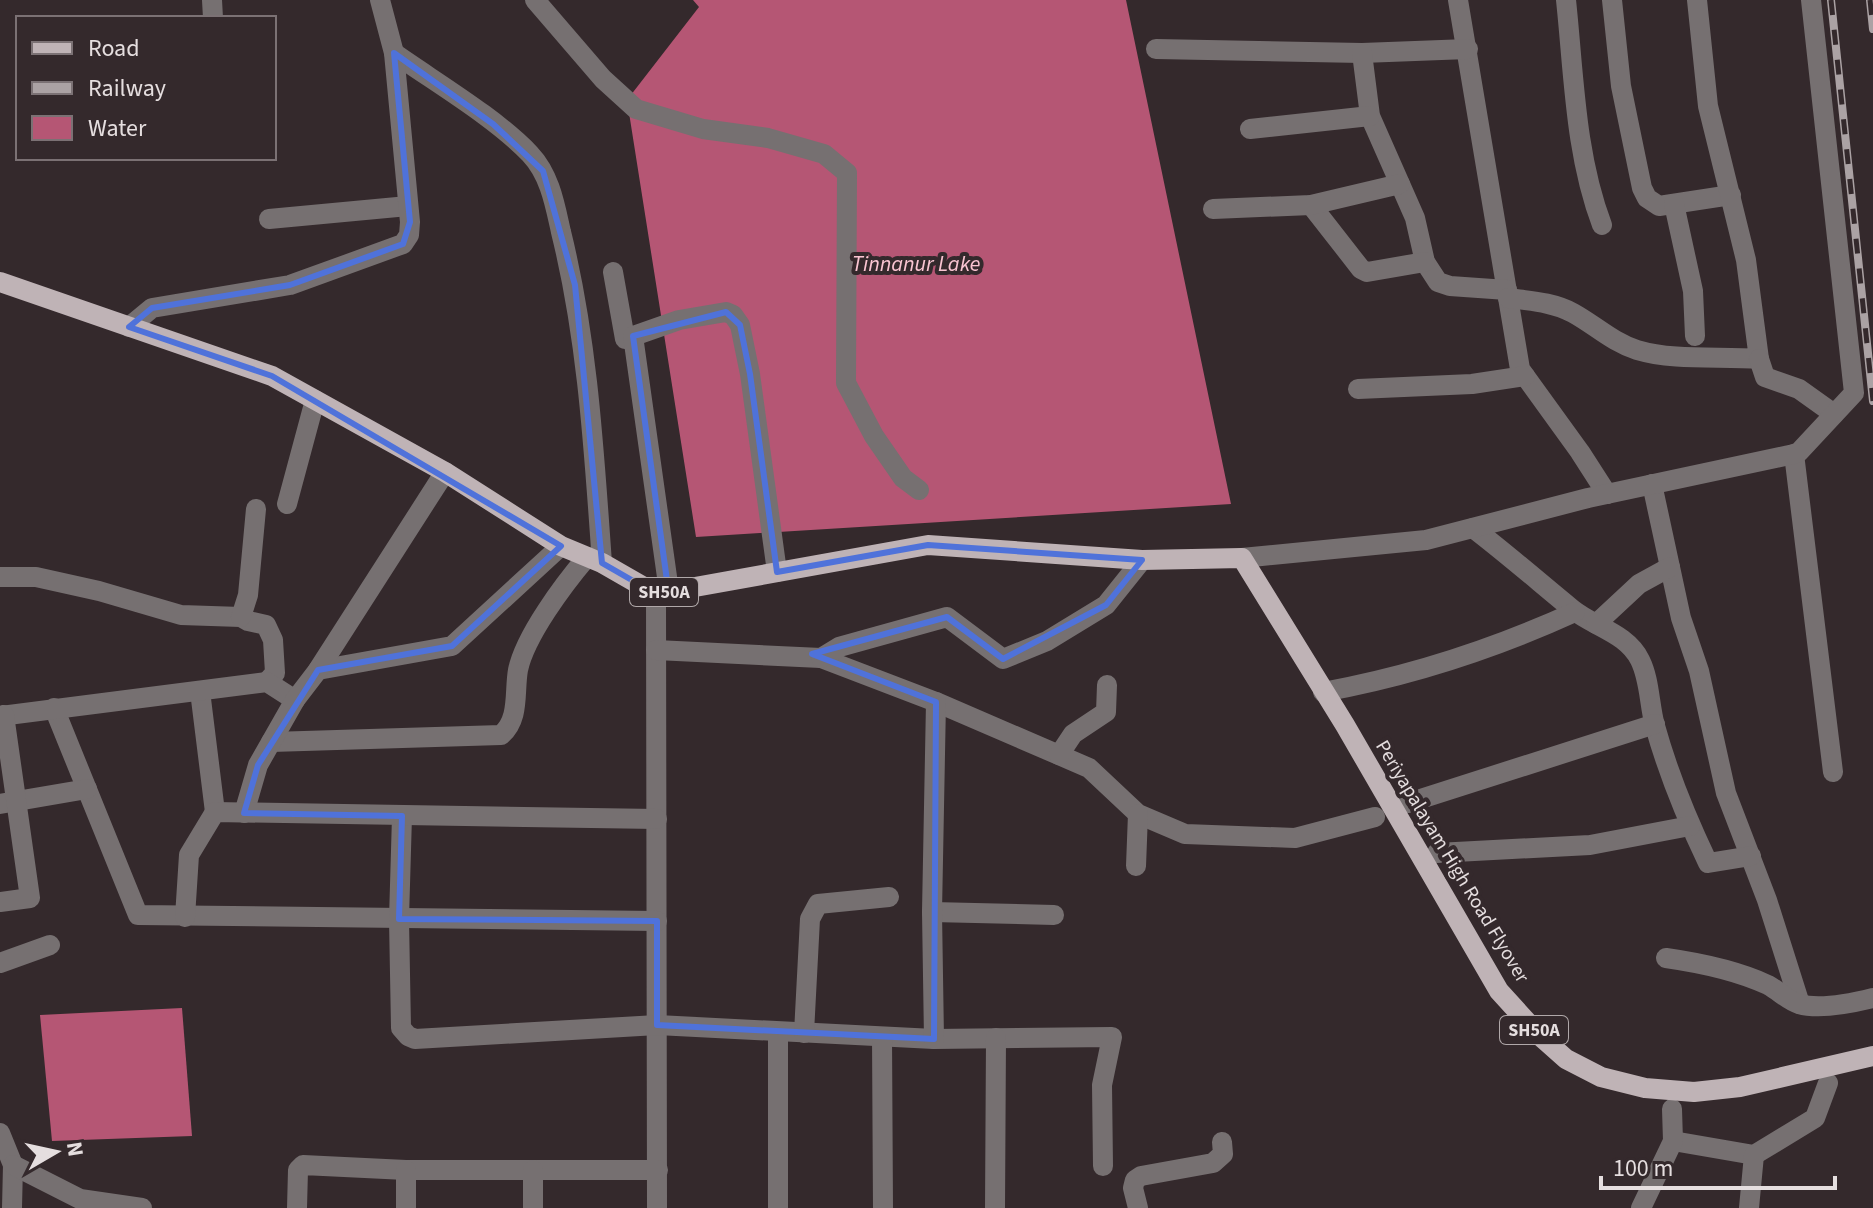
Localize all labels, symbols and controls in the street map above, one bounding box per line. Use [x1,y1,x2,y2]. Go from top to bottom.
legend [16,16,276,160]
text: Road [88,31,140,66]
text: Railway [88,71,166,106]
text: Water [88,111,147,146]
water label: Tinnanur Lake [852,248,980,280]
road number: SH50A [630,578,698,606]
street label: Periyapalayam High Road Flyover [1368,735,1536,988]
road number: SH50A [1500,1016,1568,1044]
north arrow [16,1112,96,1192]
text: N [58,1139,92,1159]
scale bar [1601,1140,1835,1190]
text: 100 m [1613,1151,1673,1186]

